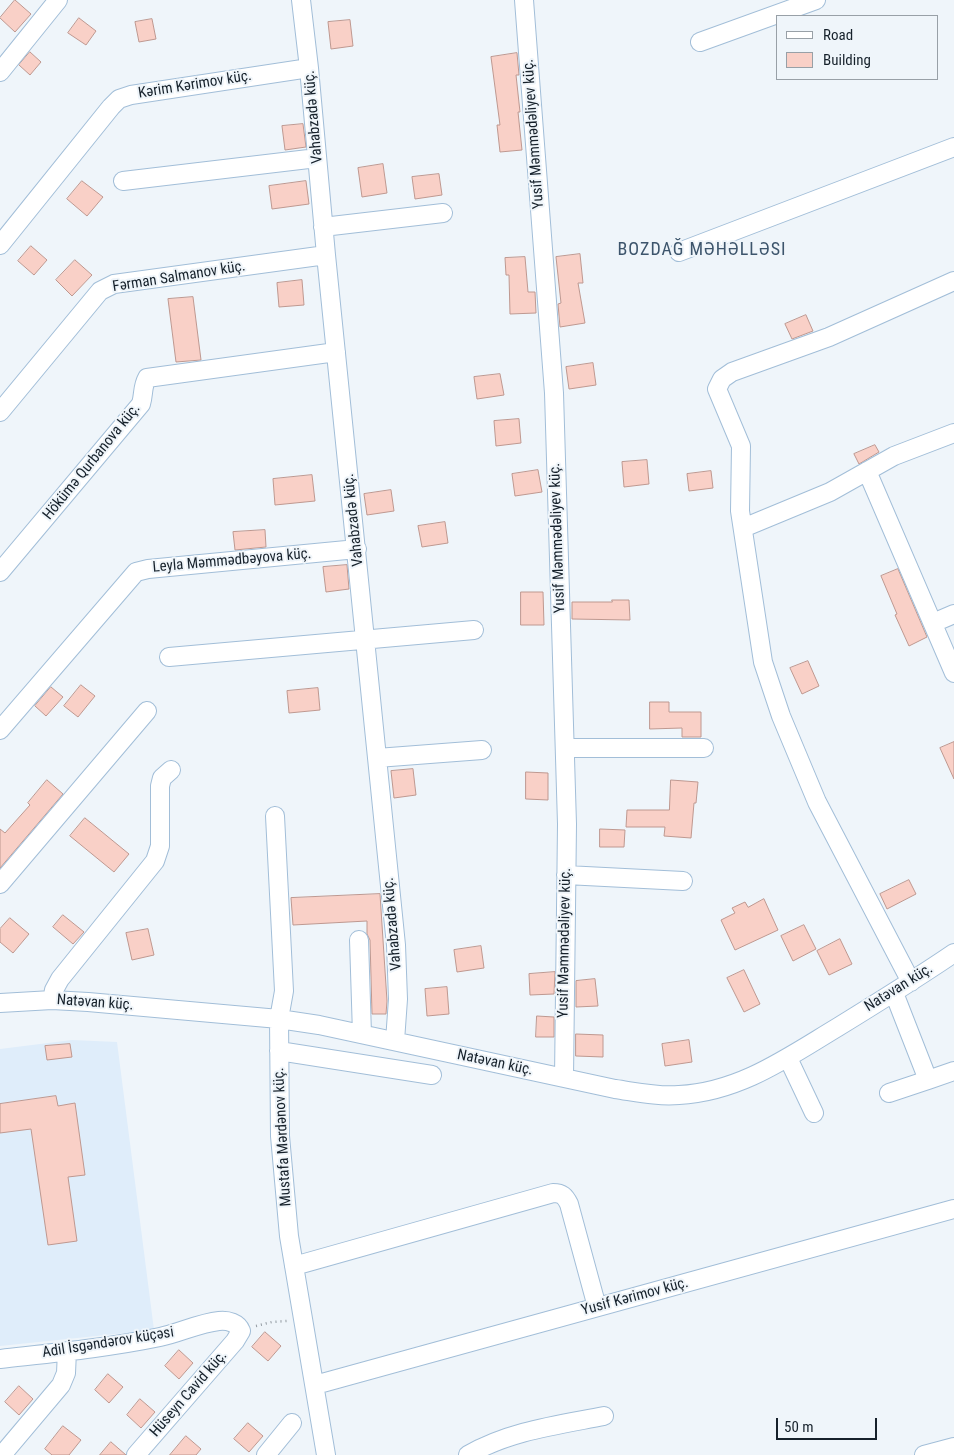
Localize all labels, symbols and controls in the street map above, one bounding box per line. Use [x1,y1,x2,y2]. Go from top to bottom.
legend [776,15,939,80]
text: Road [823,26,853,44]
text: Building [823,51,871,69]
street label: Yusif Məmmədəliyev küç. [520,58,548,210]
street label: Kərim Kərimov küç. [137,67,253,103]
street label: Vahabzadə küç. [301,70,327,164]
district label: BOZDAĞ MƏHƏLLƏSI [616,239,788,261]
street label: Fərman Salmanov küç. [111,258,247,296]
street label: Hökümə Qurbanova küç. [40,400,144,524]
street label: Yusif Məmmədəliyev küç. [546,463,570,613]
street label: Vahabzadə küç. [340,473,368,567]
street label: Leyla Məmmədbəyova küç. [152,545,312,577]
street label: Yusif Məmmədəliyev küç. [555,868,575,1018]
street label: Vahabzadə küç. [380,877,406,971]
street label: Natəvan küç. [862,960,936,1016]
street label: Natəvan küç. [56,991,134,1015]
street label: Natəvan küç. [456,1046,534,1080]
street label: Mustafa Mərdənov küç. [270,1067,296,1207]
street label: Yusif Kərimov küç. [580,1274,690,1320]
street label: Adil İsgəndərov küçəsi [41,1324,175,1362]
street label: Hüseyn Cavid küç. [147,1347,231,1441]
scale bar [779,1408,880,1440]
text: 50 m [784,1418,814,1436]

